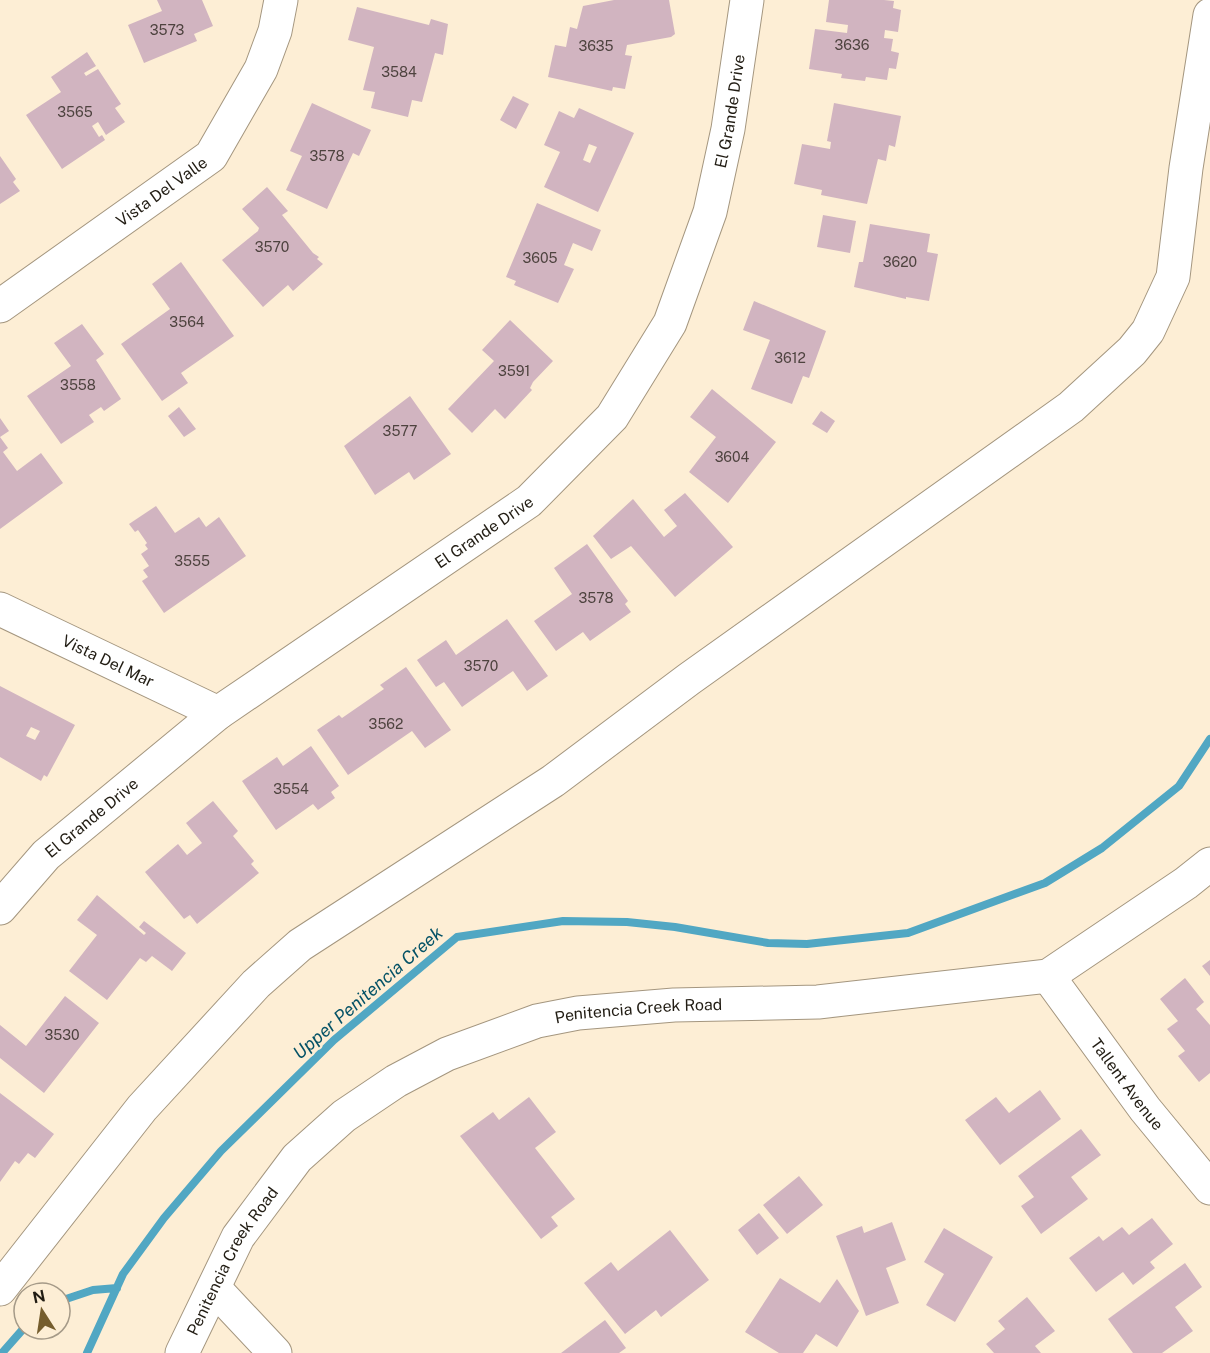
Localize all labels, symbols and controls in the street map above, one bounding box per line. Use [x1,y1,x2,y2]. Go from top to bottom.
house number: 3573 [150,22,185,38]
house number: 3636 [835,37,870,53]
house number: 3635 [578,38,614,54]
street label: El Grande Drive [711,53,749,170]
house number: 3584 [381,64,417,80]
house number: 3565 [57,104,93,120]
house number: 3578 [310,148,344,164]
street label: Vista Del Valle [112,153,211,230]
house number: 3570 [255,239,289,255]
house number: 3605 [523,250,557,266]
house number: 3620 [883,254,917,270]
house number: 3564 [169,314,205,330]
house number: 3612 [774,350,806,366]
house number: 3591 [498,363,530,379]
house number: 3558 [60,377,96,393]
house number: 3577 [383,423,417,439]
house number: 3604 [715,449,750,465]
street label: El Grande Drive [431,492,537,572]
house number: 3555 [174,553,210,569]
house number: 3578 [579,590,613,606]
street label: Vista Del Mar [59,631,157,691]
house number: 3570 [464,658,498,674]
house number: 3562 [369,716,403,732]
street label: El Grande Drive [41,774,142,862]
house number: 3554 [273,781,309,797]
water label: Upper Penitencia Creek [289,922,447,1063]
street label: Penitencia Creek Road [553,995,722,1027]
house number: 3530 [44,1027,80,1043]
street label: Tallent Avenue [1087,1035,1167,1134]
street label: Penitencia Creek Road [183,1183,282,1338]
north arrow [12,1281,72,1341]
text: N [31,1286,47,1307]

